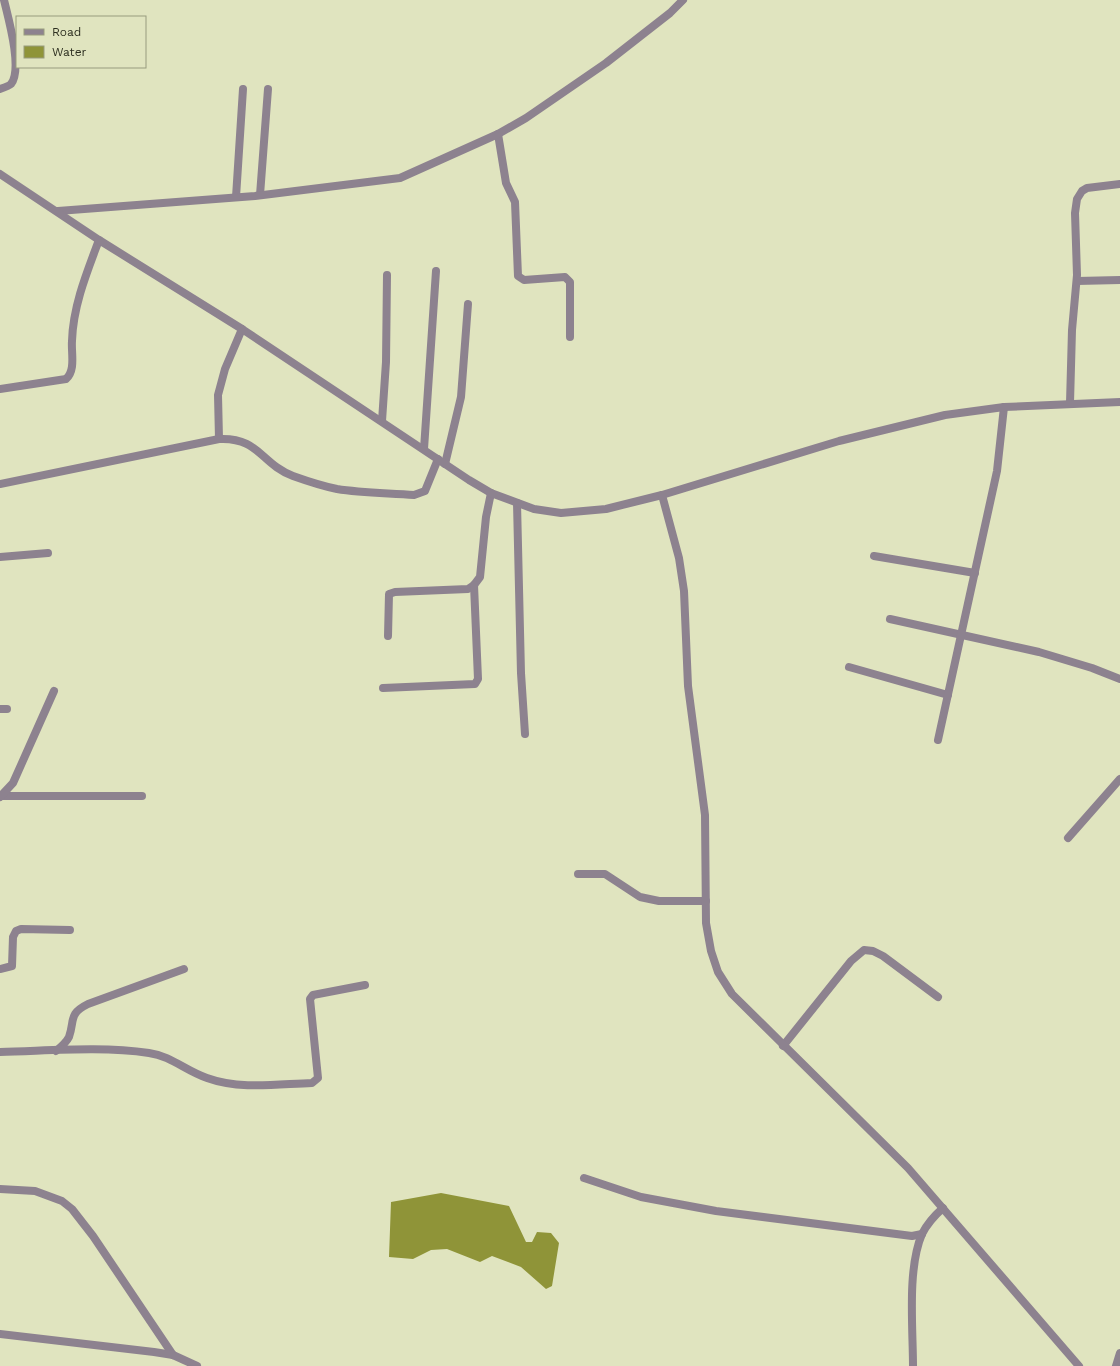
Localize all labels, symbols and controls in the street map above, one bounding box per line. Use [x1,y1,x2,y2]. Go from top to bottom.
legend [16,16,146,68]
text: Road [52,25,81,39]
text: Water [52,45,87,59]

